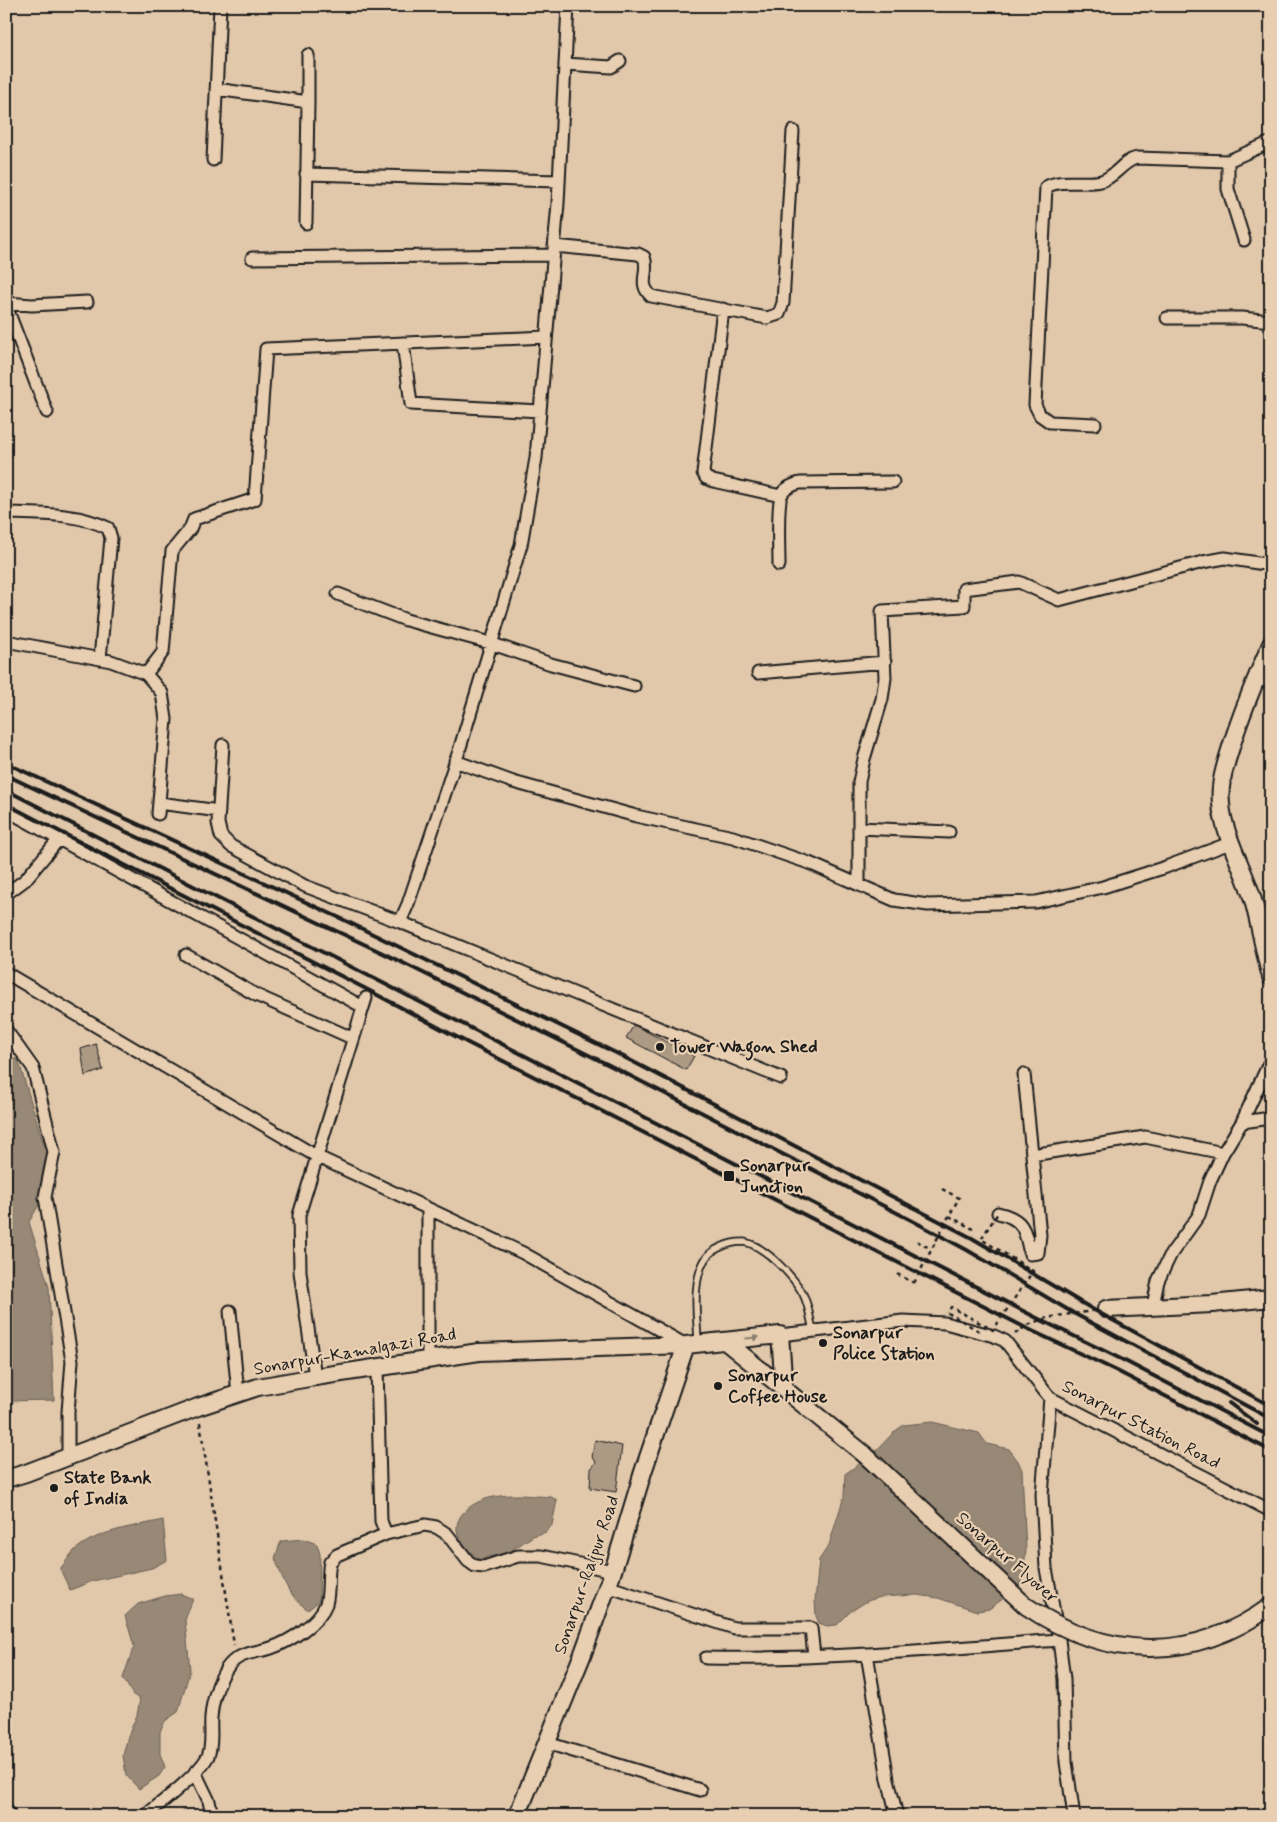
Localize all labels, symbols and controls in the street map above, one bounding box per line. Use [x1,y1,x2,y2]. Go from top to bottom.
place label: Tower Wagon Shed [670,1035,818,1061]
marker: Tower Wagon Shed [654,1041,666,1053]
place label: Sonarpur Junction [740,1154,810,1199]
marker: Sonarpur Junction [722,1169,736,1183]
place label: Sonarpur Police Station [833,1321,935,1366]
street label: Sonarpur-Kamalgazi Road [252,1322,458,1382]
one-way arrow [745,1334,761,1342]
marker: Sonarpur Police Station [817,1337,829,1349]
place label: Sonarpur Coffee House [728,1364,828,1409]
street label: Sonarpur Station Road [1058,1375,1224,1475]
marker: Sonarpur Coffee House [712,1380,724,1392]
place label: State Bank of India [64,1466,152,1511]
marker: State Bank of India [48,1482,60,1494]
street label: Sonarpur-Rajpur Road [549,1492,625,1658]
street label: Sonarpur Flyover [951,1507,1064,1609]

